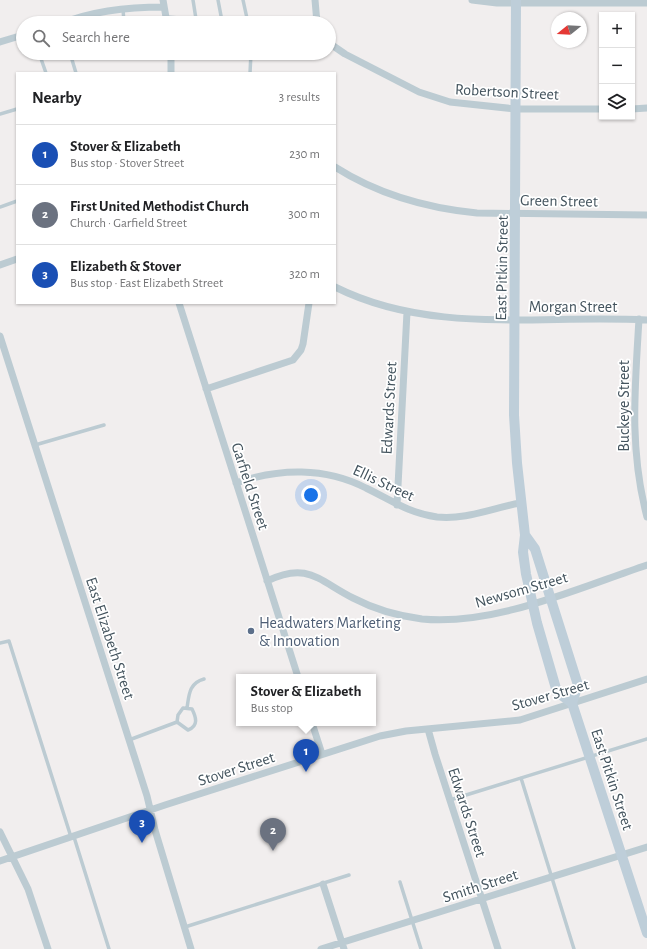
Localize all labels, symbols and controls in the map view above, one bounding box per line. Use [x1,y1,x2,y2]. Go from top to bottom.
north arrow [551,12,587,48]
map controls [599,12,635,120]
button: + [599,12,635,48]
search box [16,16,336,60]
icon: search [30,27,52,49]
text: Search here [62,30,130,45]
button: − [599,48,635,84]
street label: Robertson Street [454,81,559,103]
button: layers [599,84,635,120]
text: Nearby [32,89,82,106]
text: 3 results [279,91,320,104]
text: Stover & Elizabeth [70,139,181,154]
text: 1 [43,148,47,161]
text: 230 m [289,148,320,161]
text: Bus stop · Stover Street [70,157,184,170]
street label: Green Street [520,192,598,210]
text: First United Methodist Church [70,199,249,214]
text: 2 [42,208,48,221]
text: 300 m [288,208,320,221]
street label: East Pitkin Street [493,215,511,321]
text: Church · Garfield Street [70,217,187,230]
text: Elizabeth & Stover [70,259,181,274]
text: 3 [42,268,48,281]
text: 320 m [289,268,320,281]
text: Bus stop · East Elizabeth Street [70,277,223,290]
street label: Morgan Street [529,299,617,315]
street label: Buckeye Street [616,360,633,452]
street label: Edwards Street [379,361,399,455]
street label: Garfield Street [228,441,272,532]
street label: Ellis Street [350,462,417,504]
your location [301,485,321,505]
street label: Newsom Street [473,569,569,611]
street label: East Elizabeth Street [83,575,137,701]
place label: Headwaters Marketing & Innovation [259,615,401,649]
marker: Headwaters Marketing & Innovation [246,626,256,636]
popup [236,674,376,726]
street label: Stover Street [510,676,591,714]
text: Stover & Elizabeth [251,684,361,699]
text: Bus stop [251,702,293,715]
street label: East Pitkin Street [588,727,636,832]
pin: 1 [293,739,319,772]
street label: Stover Street [196,749,277,789]
street label: Edwards Street [445,766,489,859]
pin: 3 [129,810,155,843]
pin: 2 [260,818,286,851]
street label: Smith Street [441,866,520,906]

